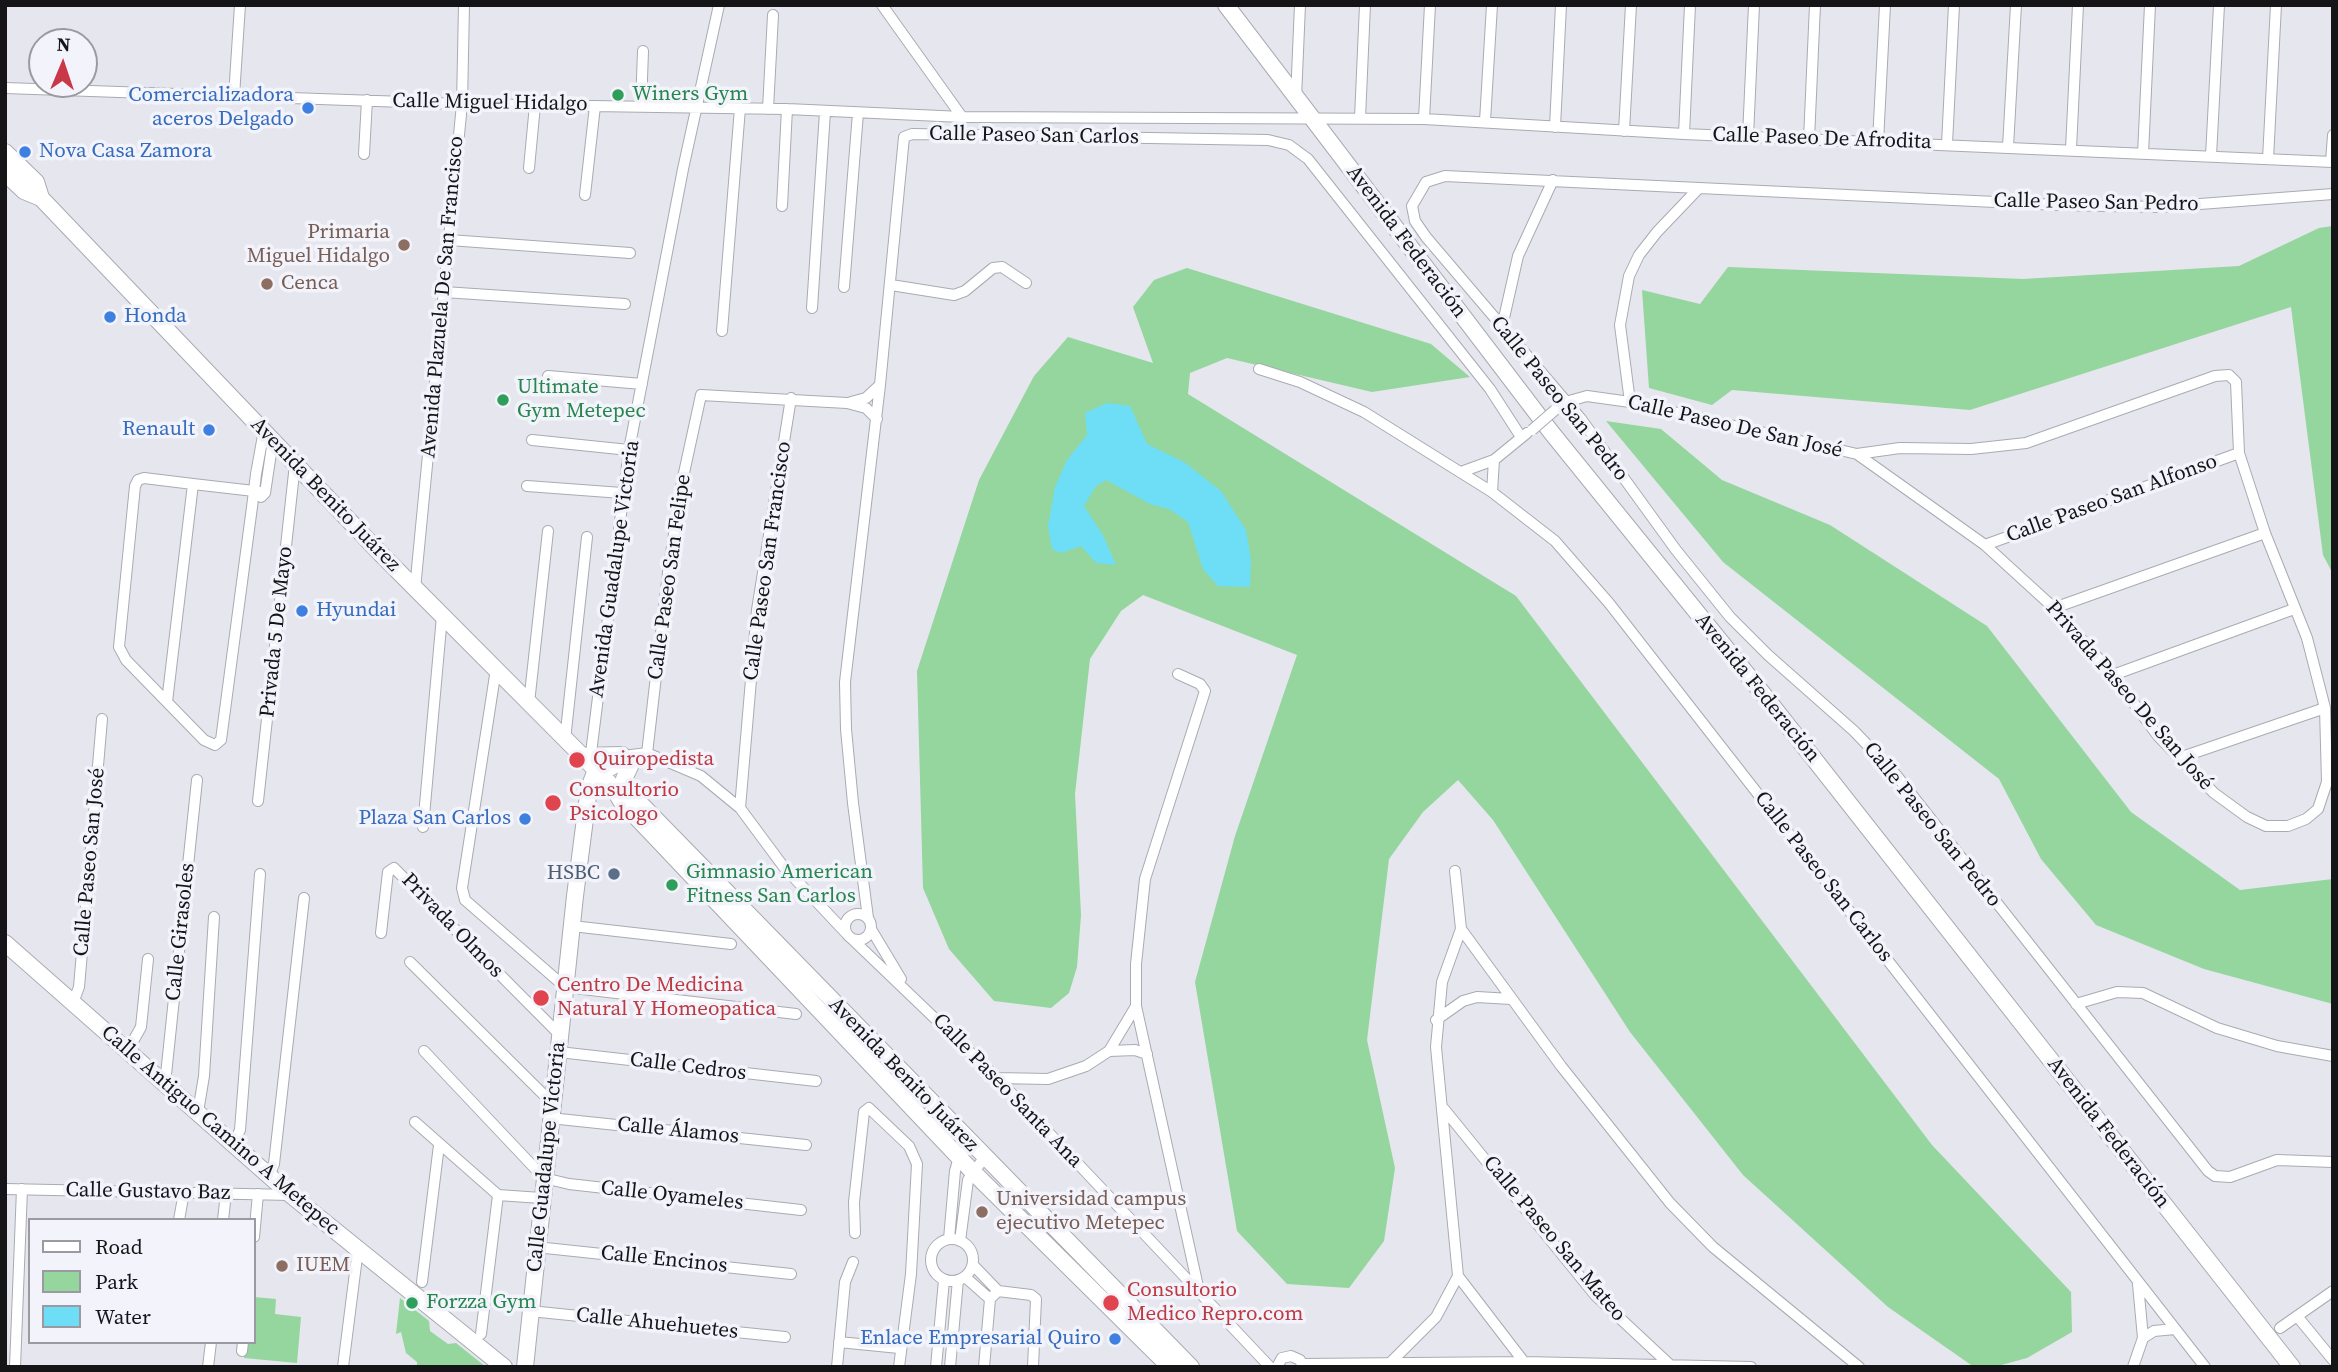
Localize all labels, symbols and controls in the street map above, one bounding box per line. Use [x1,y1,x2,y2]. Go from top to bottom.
north arrow [28,28,98,98]
text: N [56,31,71,57]
place label: Winers Gym [632,82,748,108]
place label: Comercializadora aceros Delgado [128,83,294,133]
marker: Winers Gym [610,87,626,103]
street label: Calle Miguel Hidalgo [392,89,588,117]
marker: Comercializadora aceros Delgado [300,100,316,116]
street label: Calle Paseo San Carlos [929,122,1139,150]
street label: Calle Paseo De Afrodita [1712,123,1932,155]
street label: Avenida Plazuela De San Francisco [416,135,470,459]
place label: Nova Casa Zamora [39,139,212,165]
marker: Nova Casa Zamora [17,144,33,160]
street label: Avenida Federación [1340,161,1472,323]
street label: Calle Paseo San Pedro [1993,189,2199,217]
place label: Primaria Miguel Hidalgo [247,220,390,270]
marker: Primaria Miguel Hidalgo [396,237,412,253]
place label: Cenca [281,271,339,297]
marker: Cenca [259,276,275,292]
place label: Honda [124,304,187,330]
marker: Honda [102,309,118,325]
street label: Calle Paseo San Pedro [1485,311,1633,487]
place label: Ultimate Gym Metepec [517,375,646,425]
street label: Calle Paseo De San José [1625,390,1845,464]
marker: Ultimate Gym Metepec [495,392,511,408]
street label: Avenida Benito Juárez [245,413,405,577]
place label: Renault [122,417,195,443]
marker: Renault [201,422,217,438]
street label: Avenida Guadalupe Victoria [584,439,646,699]
street label: Calle Paseo San Francisco [739,440,797,682]
street label: Calle Paseo San Alfonso [2003,449,2221,549]
street label: Calle Paseo San Felipe [643,473,697,681]
street label: Privada 5 De Mayo [255,545,299,719]
street label: Privada Paseo De San José [2040,596,2218,796]
place label: Hyundai [316,598,396,624]
marker: Hyundai [294,603,310,619]
street label: Avenida Federación [1689,608,1825,768]
street label: Calle Paseo San Pedro [1858,737,2006,913]
place label: Quiropedista [593,747,714,773]
marker: Quiropedista [567,750,587,770]
street label: Calle Paseo San José [69,767,111,957]
place label: Consultorio Psicologo [569,778,679,828]
street label: Calle Paseo San Carlos [1749,787,1897,967]
marker: Consultorio Psicologo [543,793,563,813]
place label: Plaza San Carlos [358,806,511,832]
marker: Plaza San Carlos [517,811,533,827]
place label: Gimnasio American Fitness San Carlos [686,860,873,910]
place label: HSBC [547,861,600,887]
street label: Calle Girasoles [161,862,201,1002]
marker: HSBC [606,866,622,882]
street label: Privada Olmos [396,868,508,984]
marker: Gimnasio American Fitness San Carlos [664,877,680,893]
place label: Centro De Medicina Natural Y Homeopatica [557,973,776,1023]
marker: Centro De Medicina Natural Y Homeopatica [531,988,551,1008]
street label: Avenida Benito Juárez [823,993,983,1157]
street label: Calle Paseo Santa Ana [927,1008,1087,1174]
street label: Calle Antiguo Camino A Metepec [96,1021,344,1241]
street label: Calle Guadalupe Victoria [522,1040,572,1274]
street label: Calle Cedros [628,1047,748,1087]
street label: Avenida Federación [2041,1053,2175,1213]
street label: Calle Álamos [616,1112,740,1150]
street label: Calle Paseo San Mateo [1477,1151,1631,1327]
street label: Calle Oyameles [599,1176,745,1216]
street label: Calle Gustavo Baz [65,1178,231,1206]
place label: Universidad campus ejecutivo Metepec [996,1187,1186,1237]
marker: Universidad campus ejecutivo Metepec [974,1204,990,1220]
legend [28,1218,256,1344]
text: Road [95,1232,143,1261]
street label: Calle Encinos [599,1241,729,1279]
place label: IUEM [296,1253,350,1279]
marker: IUEM [274,1258,290,1274]
text: Park [95,1267,138,1296]
place label: Consultorio Medico Repro.com [1127,1278,1303,1328]
place label: Forzza Gym [426,1290,536,1316]
marker: Consultorio Medico Repro.com [1101,1293,1121,1313]
marker: Forzza Gym [404,1295,420,1311]
text: Water [95,1302,151,1331]
street label: Calle Ahuehuetes [575,1303,739,1345]
place label: Enlace Empresarial Quiro [860,1326,1101,1352]
marker: Enlace Empresarial Quiro [1107,1331,1123,1347]

